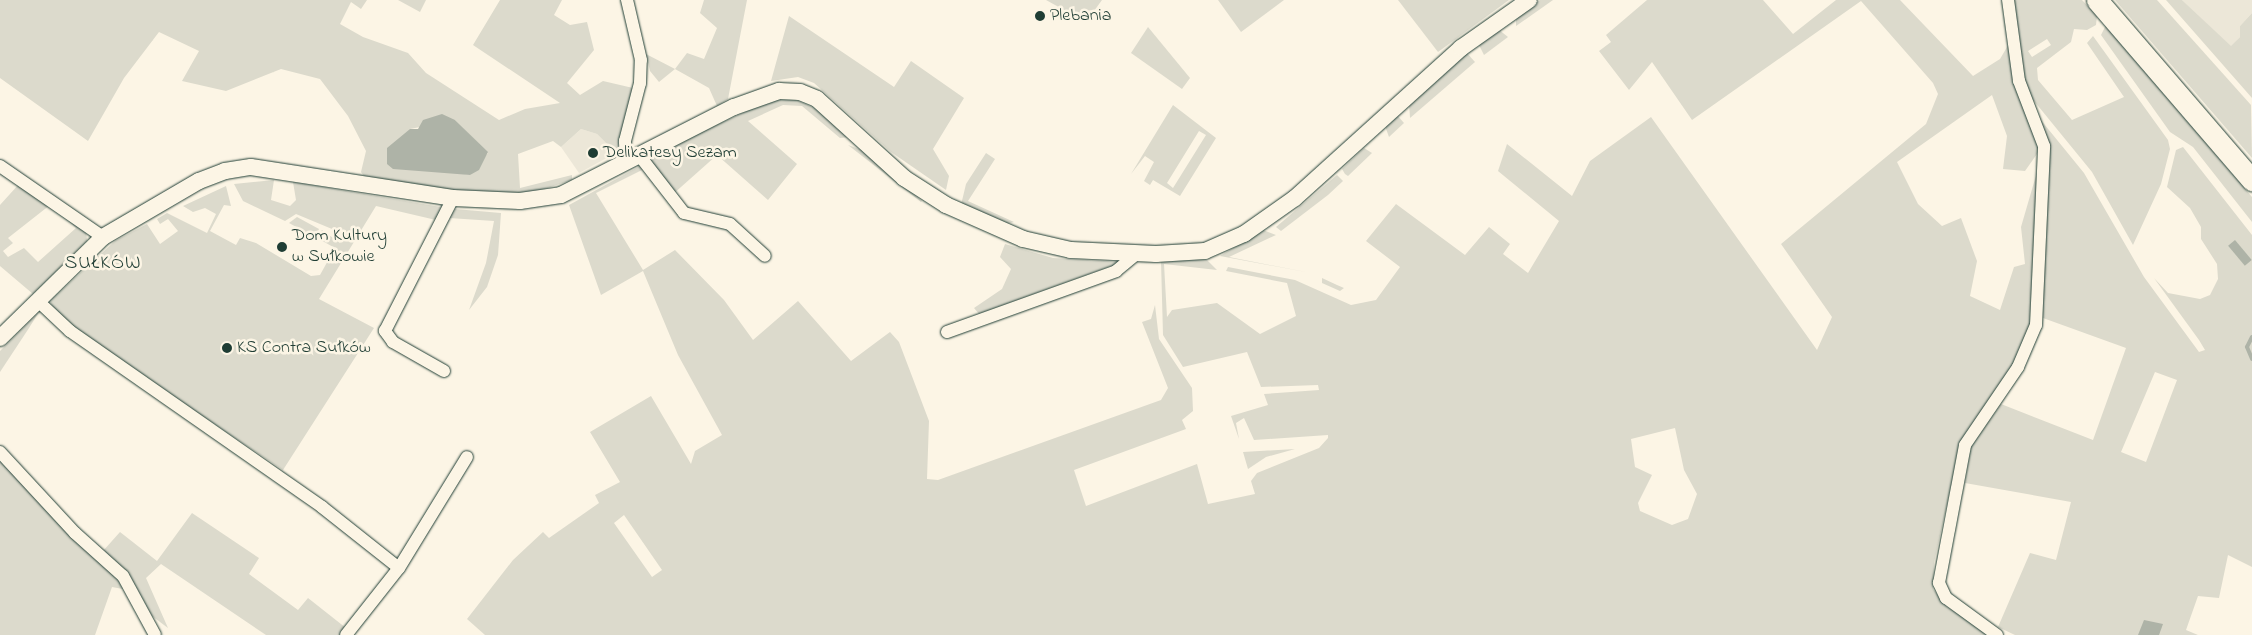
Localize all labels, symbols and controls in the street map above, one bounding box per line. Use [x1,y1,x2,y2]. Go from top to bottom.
place label: Plebania [1050,5,1111,27]
marker: Plebania [1034,10,1046,22]
place label: Delikatesy Sezam [603,142,737,164]
marker: Delikatesy Sezam [587,147,599,159]
place label: Dom Kultury w Sułkowie [292,226,387,268]
marker: Dom Kultury w Sułkowie [276,241,288,253]
district label: SUŁKÓW [64,251,142,275]
place label: KS Contra Sułków [237,337,371,359]
marker: KS Contra Sułków [221,342,233,354]

